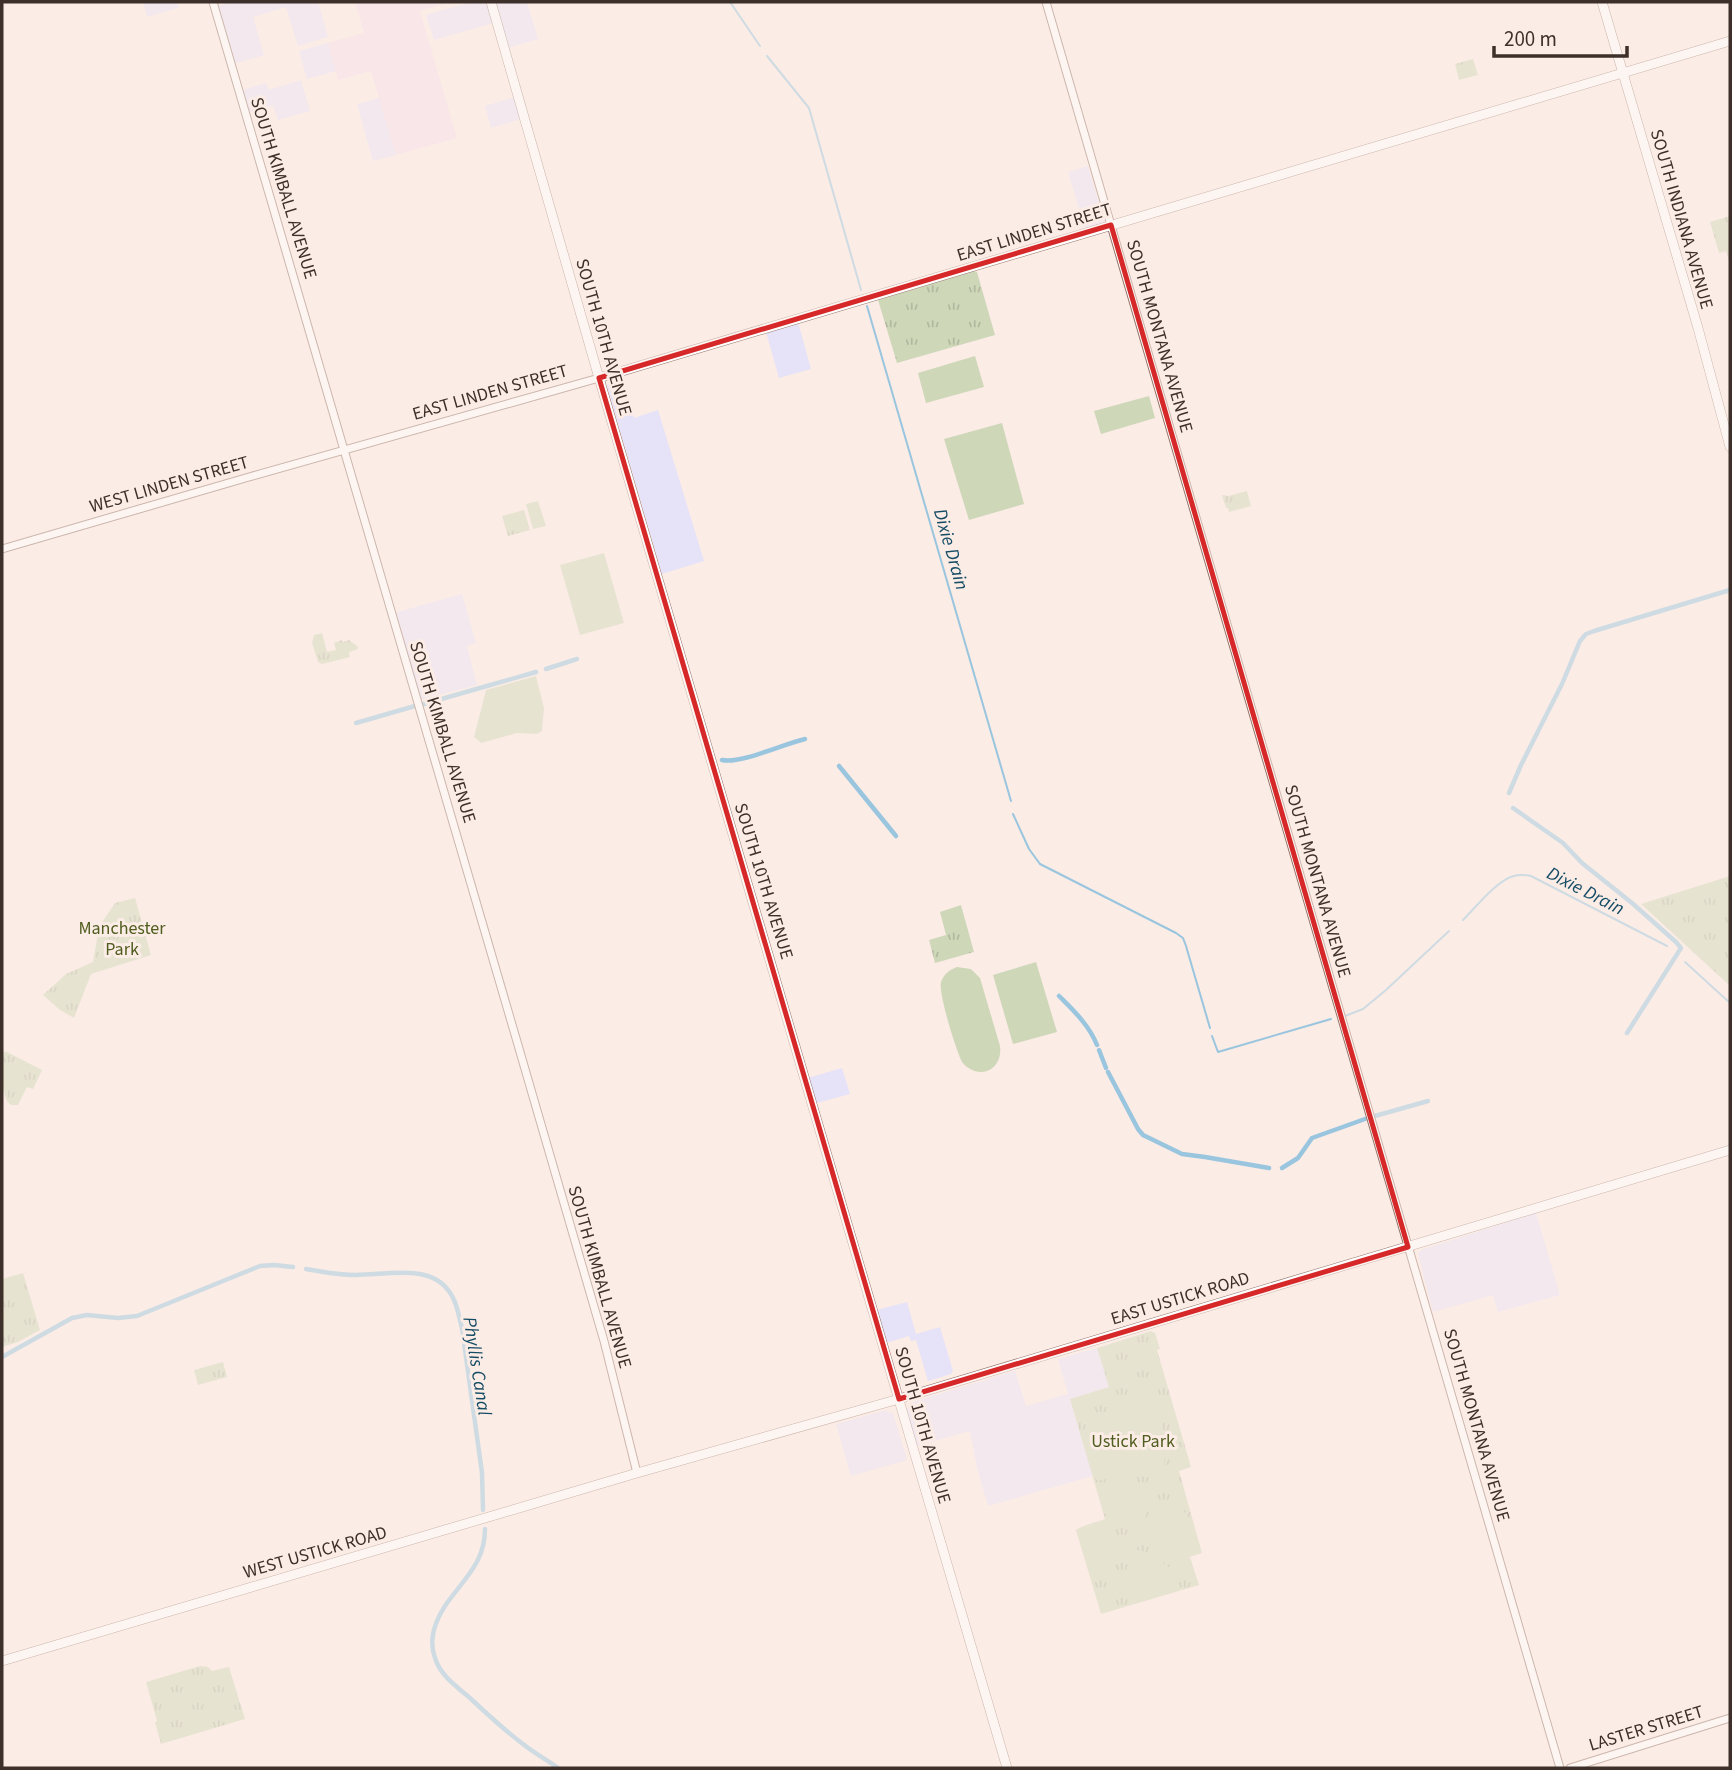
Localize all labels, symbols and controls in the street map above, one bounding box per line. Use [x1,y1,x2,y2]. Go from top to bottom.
scale bar [1494,14,1627,58]
text: 200 m [1504,24,1557,54]
street label: SOUTH KIMBALL AVENUE [244,94,323,282]
street label: SOUTH INDIANA AVENUE [1644,126,1719,312]
street label: EAST LINDEN STREET [954,197,1115,268]
street label: SOUTH MONTANA AVENUE [1120,237,1199,436]
street label: SOUTH 10TH AVENUE [569,256,638,418]
street label: EAST LINDEN STREET [410,358,571,427]
street label: WEST LINDEN STREET [86,450,252,519]
water label: Dixie Drain [926,505,975,593]
street label: SOUTH KIMBALL AVENUE [403,638,482,826]
street label: SOUTH MONTANA AVENUE [1278,782,1357,981]
street label: SOUTH 10TH AVENUE [728,800,799,962]
water label: Dixie Drain [1542,860,1629,922]
park label: Manchester Park [78,916,166,962]
street label: SOUTH KIMBALL AVENUE [561,1183,638,1371]
street label: EAST USTICK ROAD [1108,1265,1253,1331]
water label: Phyllis Canal [455,1315,498,1418]
street label: SOUTH MONTANA AVENUE [1437,1326,1516,1525]
street label: SOUTH 10TH AVENUE [888,1344,957,1506]
park label: Ustick Park [1091,1429,1175,1454]
street label: WEST USTICK ROAD [240,1520,390,1585]
street label: LASTER STREET [1586,1699,1707,1758]

